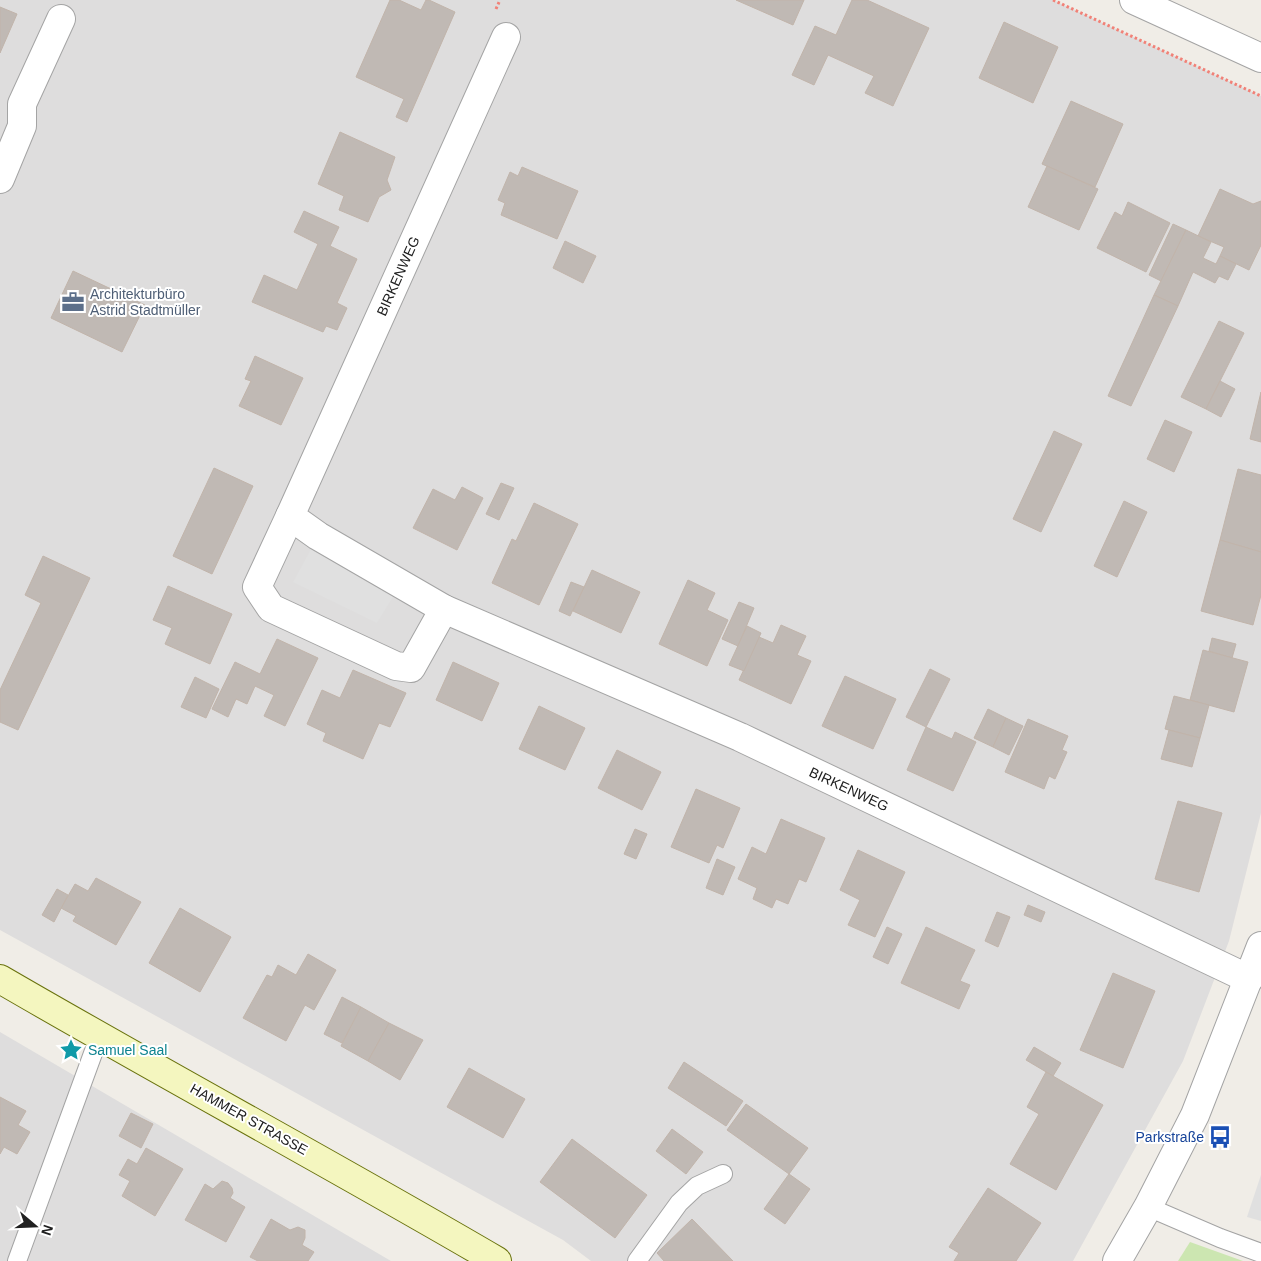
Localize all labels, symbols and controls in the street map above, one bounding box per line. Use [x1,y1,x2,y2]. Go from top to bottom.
street label: BIRKENWEG [373,234,423,318]
place label: Architekturbüro Astrid Stadtmüller [90,286,201,318]
office icon: Architekturbüro Astrid Stadtmüller [60,289,86,315]
street label: BIRKENWEG [807,764,891,814]
place icon: Samuel Saal [58,1037,84,1063]
place label: Samuel Saal [88,1042,167,1058]
street label: HAMMER STRASSE [188,1080,310,1158]
bus stop icon: Parkstraße [1207,1124,1233,1150]
place label: Parkstraße [1136,1129,1204,1145]
north arrow [10,1201,60,1251]
text: N [38,1223,57,1238]

